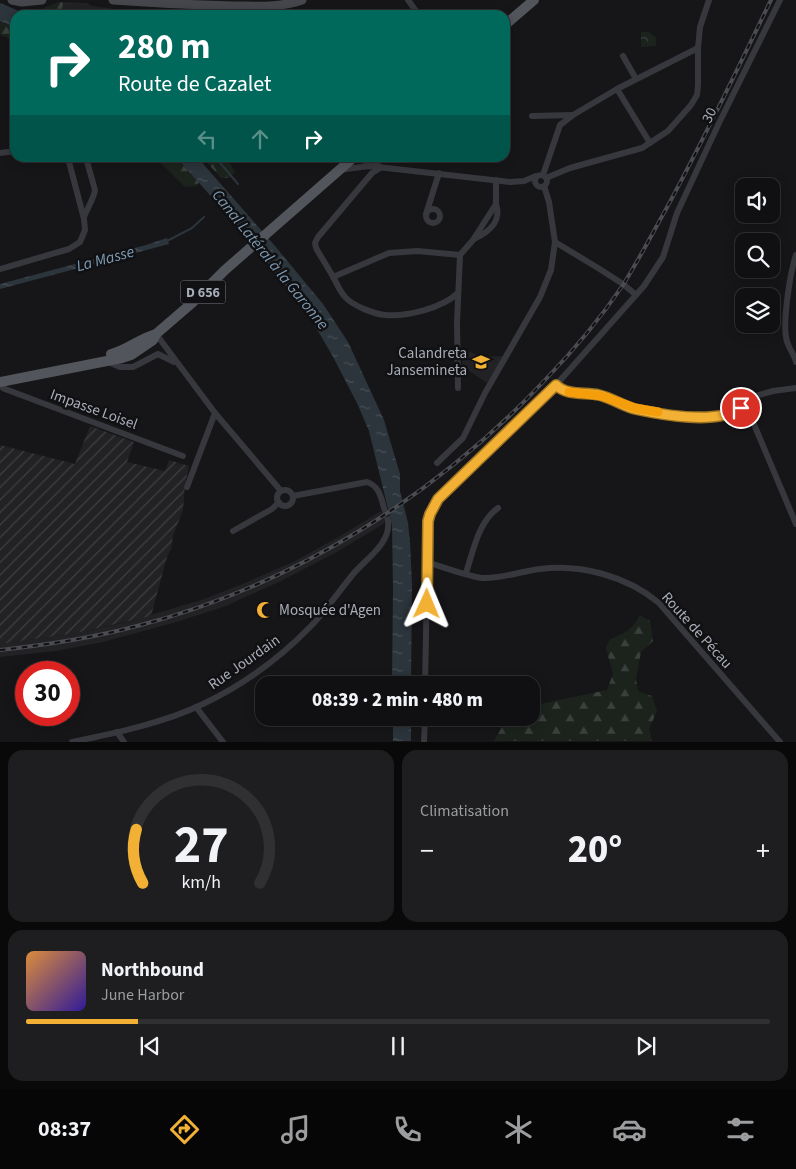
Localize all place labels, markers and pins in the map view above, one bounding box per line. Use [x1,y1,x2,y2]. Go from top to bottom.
place label: Calandreta Jansemineta [386,343,467,381]
school or university icon: Calandreta Jansemineta [471,352,491,372]
pin [720,387,762,429]
mosque icon: Mosquée d'Agen [255,600,275,620]
place label: Mosquée d'Agen [279,600,381,621]

